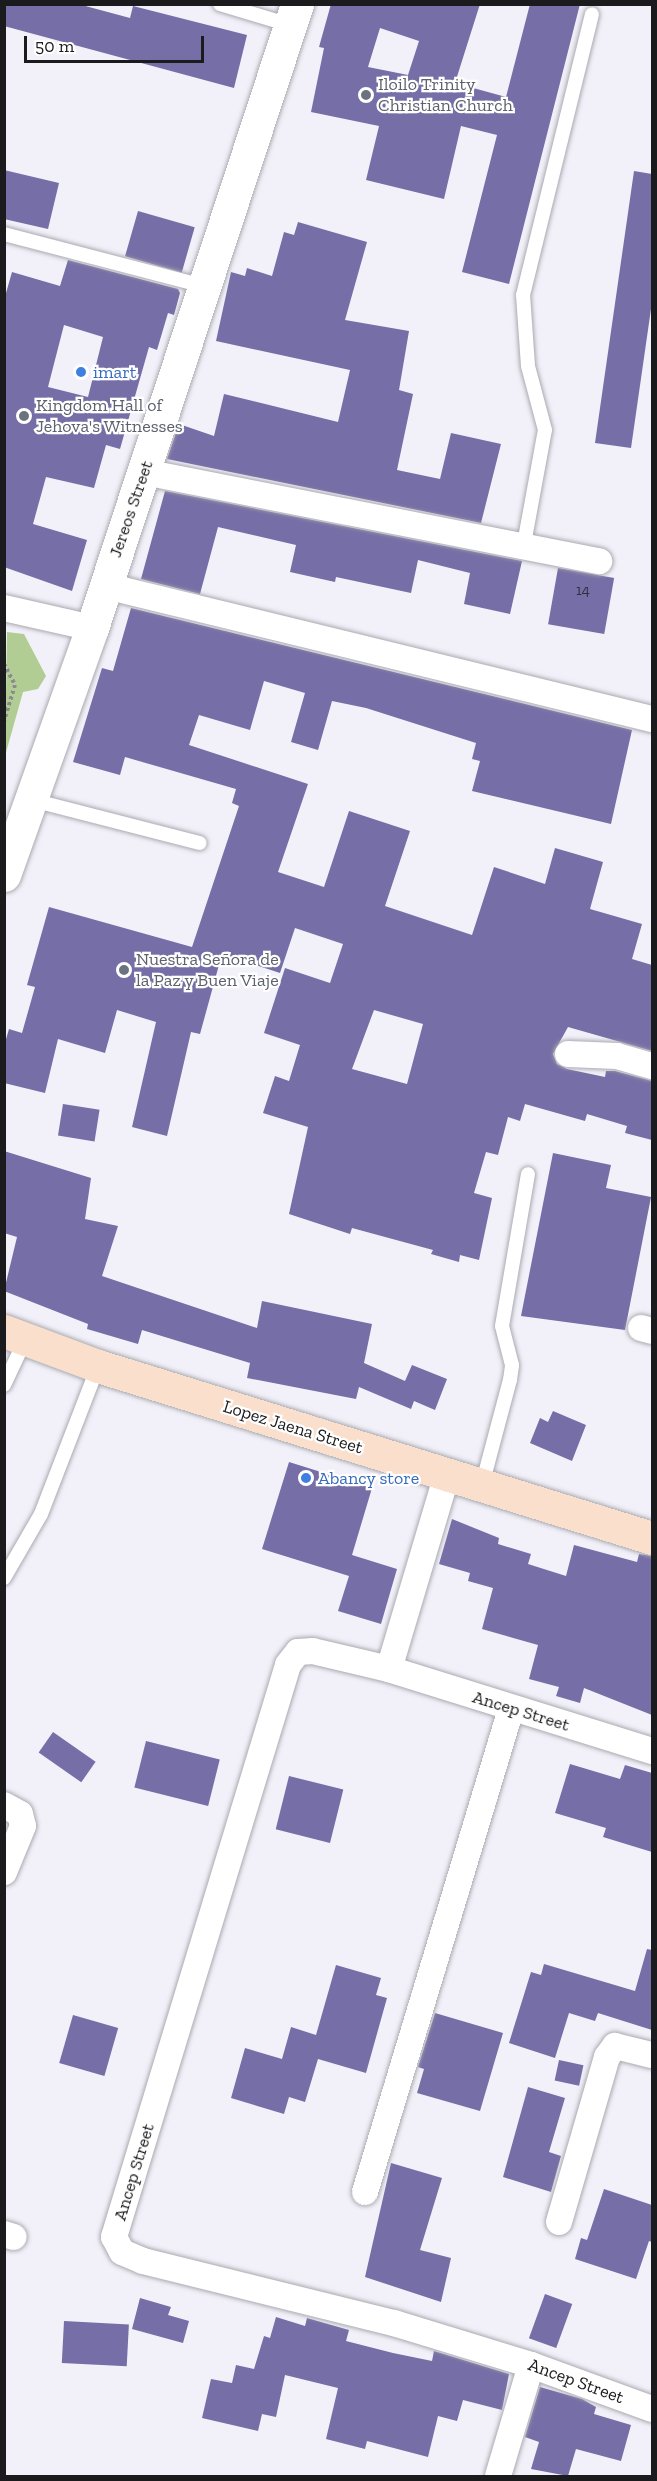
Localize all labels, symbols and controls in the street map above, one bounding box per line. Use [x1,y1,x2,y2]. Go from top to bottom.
scale bar [27,24,207,62]
text: 50 m [35,35,74,57]
place label: Iloilo Trinity Christian Church [378,74,513,116]
marker: Iloilo Trinity Christian Church [359,88,373,102]
place label: imart [93,361,137,383]
marker: imart [74,365,88,379]
place label: Kingdom Hall of Jehova's Witnesses [36,395,183,438]
marker: Kingdom Hall of Jehova's Witnesses [17,409,31,423]
street label: Jereos Street [104,458,158,560]
house number: 14 [576,582,590,600]
place label: Nuestra Señora de la Paz y Buen Viaje [136,949,280,992]
marker: Nuestra Señora de la Paz y Buen Viaje [117,963,131,977]
street label: Lopez Jaena Street [220,1395,366,1459]
place label: Abancy store [318,1467,420,1489]
marker: Abancy store [299,1471,313,1485]
street label: Ancep Street [470,1686,572,1736]
street label: Ancep Street [109,2121,159,2223]
street label: Ancep Street [525,2354,627,2408]

